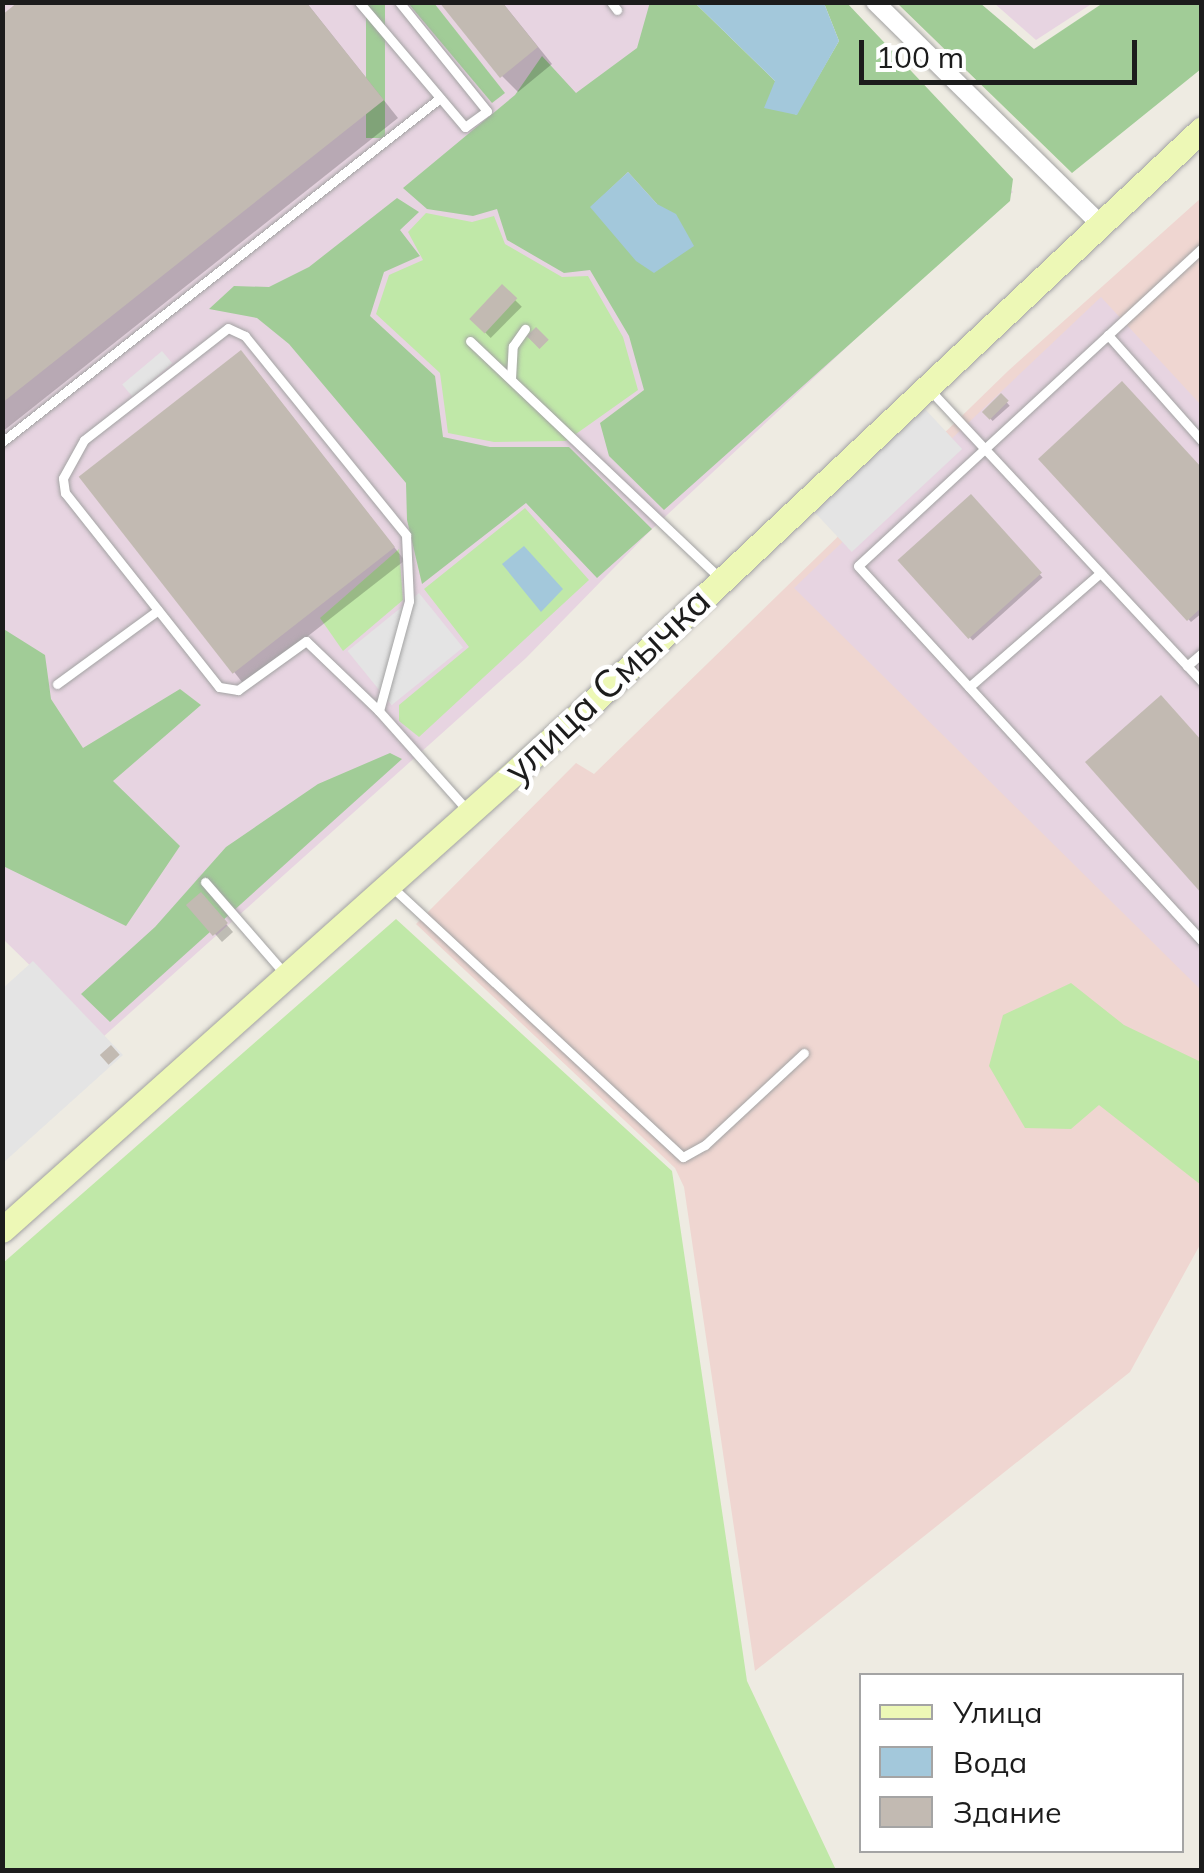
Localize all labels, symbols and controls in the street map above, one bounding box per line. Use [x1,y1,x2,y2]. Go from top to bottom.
scale bar [864,20,1142,82]
text: 100 m [876,38,964,76]
street label: улица Смычка [494,578,720,792]
legend [859,1673,1184,1853]
text: Улица [953,1693,1043,1731]
text: Вода [953,1743,1027,1781]
text: Здание [953,1793,1062,1831]

